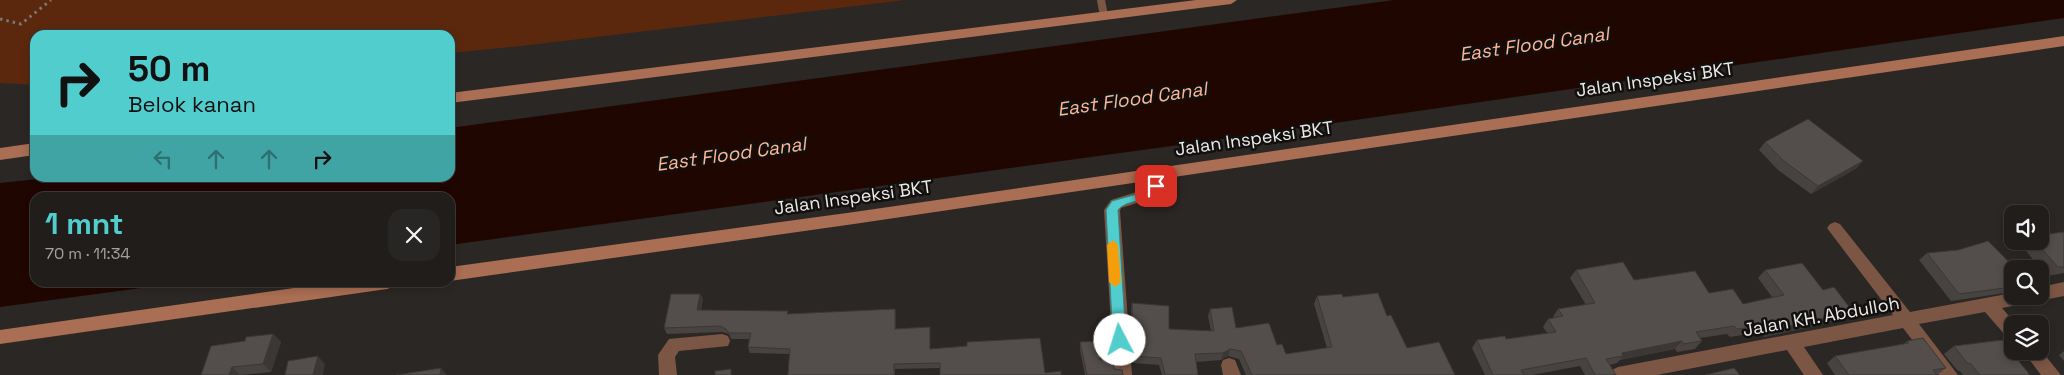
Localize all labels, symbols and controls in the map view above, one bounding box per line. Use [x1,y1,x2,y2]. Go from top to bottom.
water label: East Flood Canal [1458,21,1613,67]
text: 50 m [128,47,210,91]
icon: right [45,50,110,115]
street label: Jalan Inspeksi BKT [1574,56,1736,101]
water label: East Flood Canal [1056,76,1211,122]
text: Belok kanan [128,90,256,118]
street label: Jalan Inspeksi BKT [1173,115,1335,160]
water label: East Flood Canal [655,131,810,177]
icon: left [149,145,177,173]
icon: ahead [202,145,230,173]
icon: ahead [255,145,283,173]
icon: right [308,145,336,173]
pin [1135,165,1177,207]
icon: arrive [1142,172,1170,200]
street label: Jalan Inspeksi BKT [772,174,934,219]
text: 1 mnt [45,204,124,243]
map controls [2004,205,2049,360]
button: sound [2004,205,2049,250]
button: close [388,209,440,261]
text: 70 m · 11:34 [45,243,130,264]
button: search [2004,260,2049,305]
street label: Jalan KH. Abdulloh [1741,291,1901,341]
position arrow [1093,313,1145,365]
button: layers [2004,315,2049,360]

